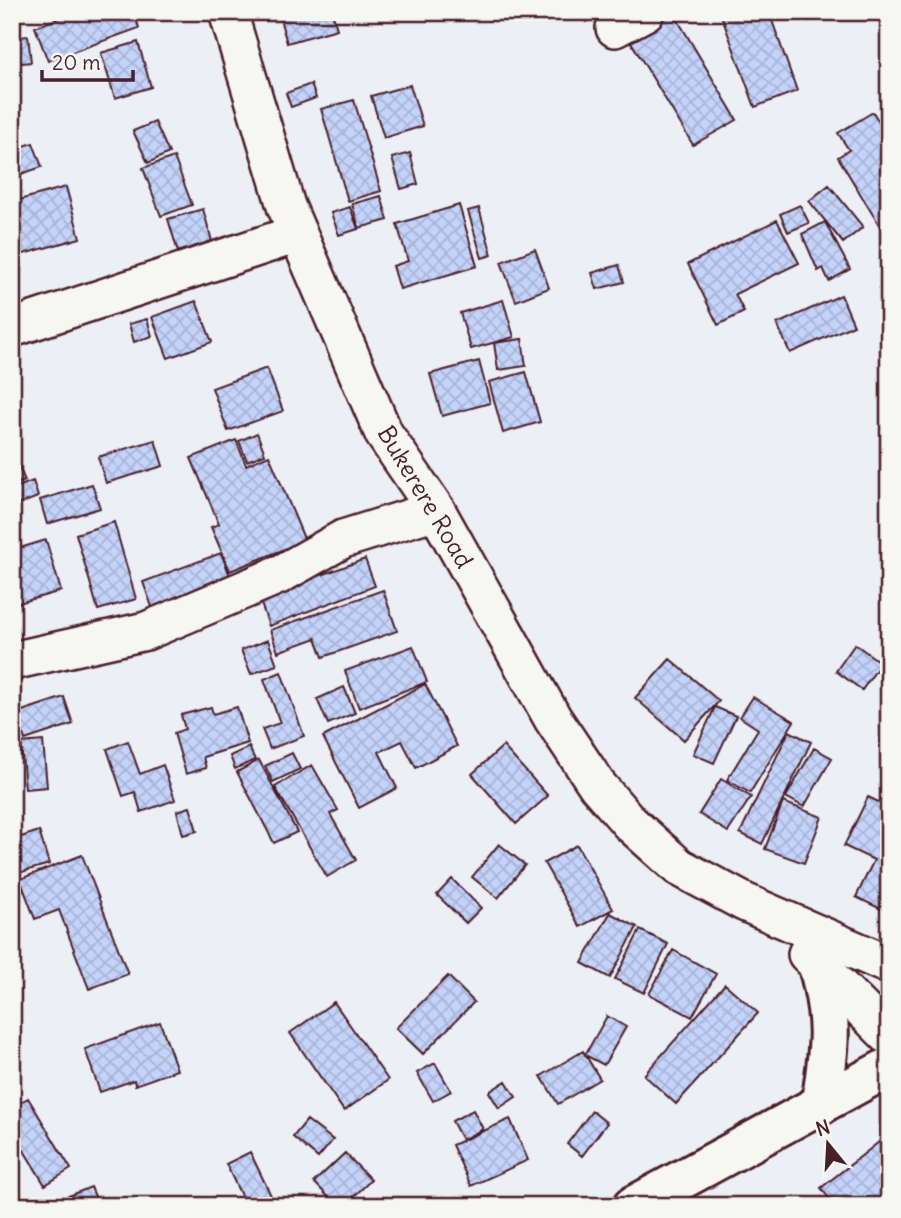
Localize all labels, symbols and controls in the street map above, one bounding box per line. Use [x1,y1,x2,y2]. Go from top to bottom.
scale bar [42,38,133,82]
text: 20 m [52,49,101,76]
street label: Bukerere Road [372,420,480,573]
north arrow [792,1110,862,1180]
text: N [813,1114,833,1141]

